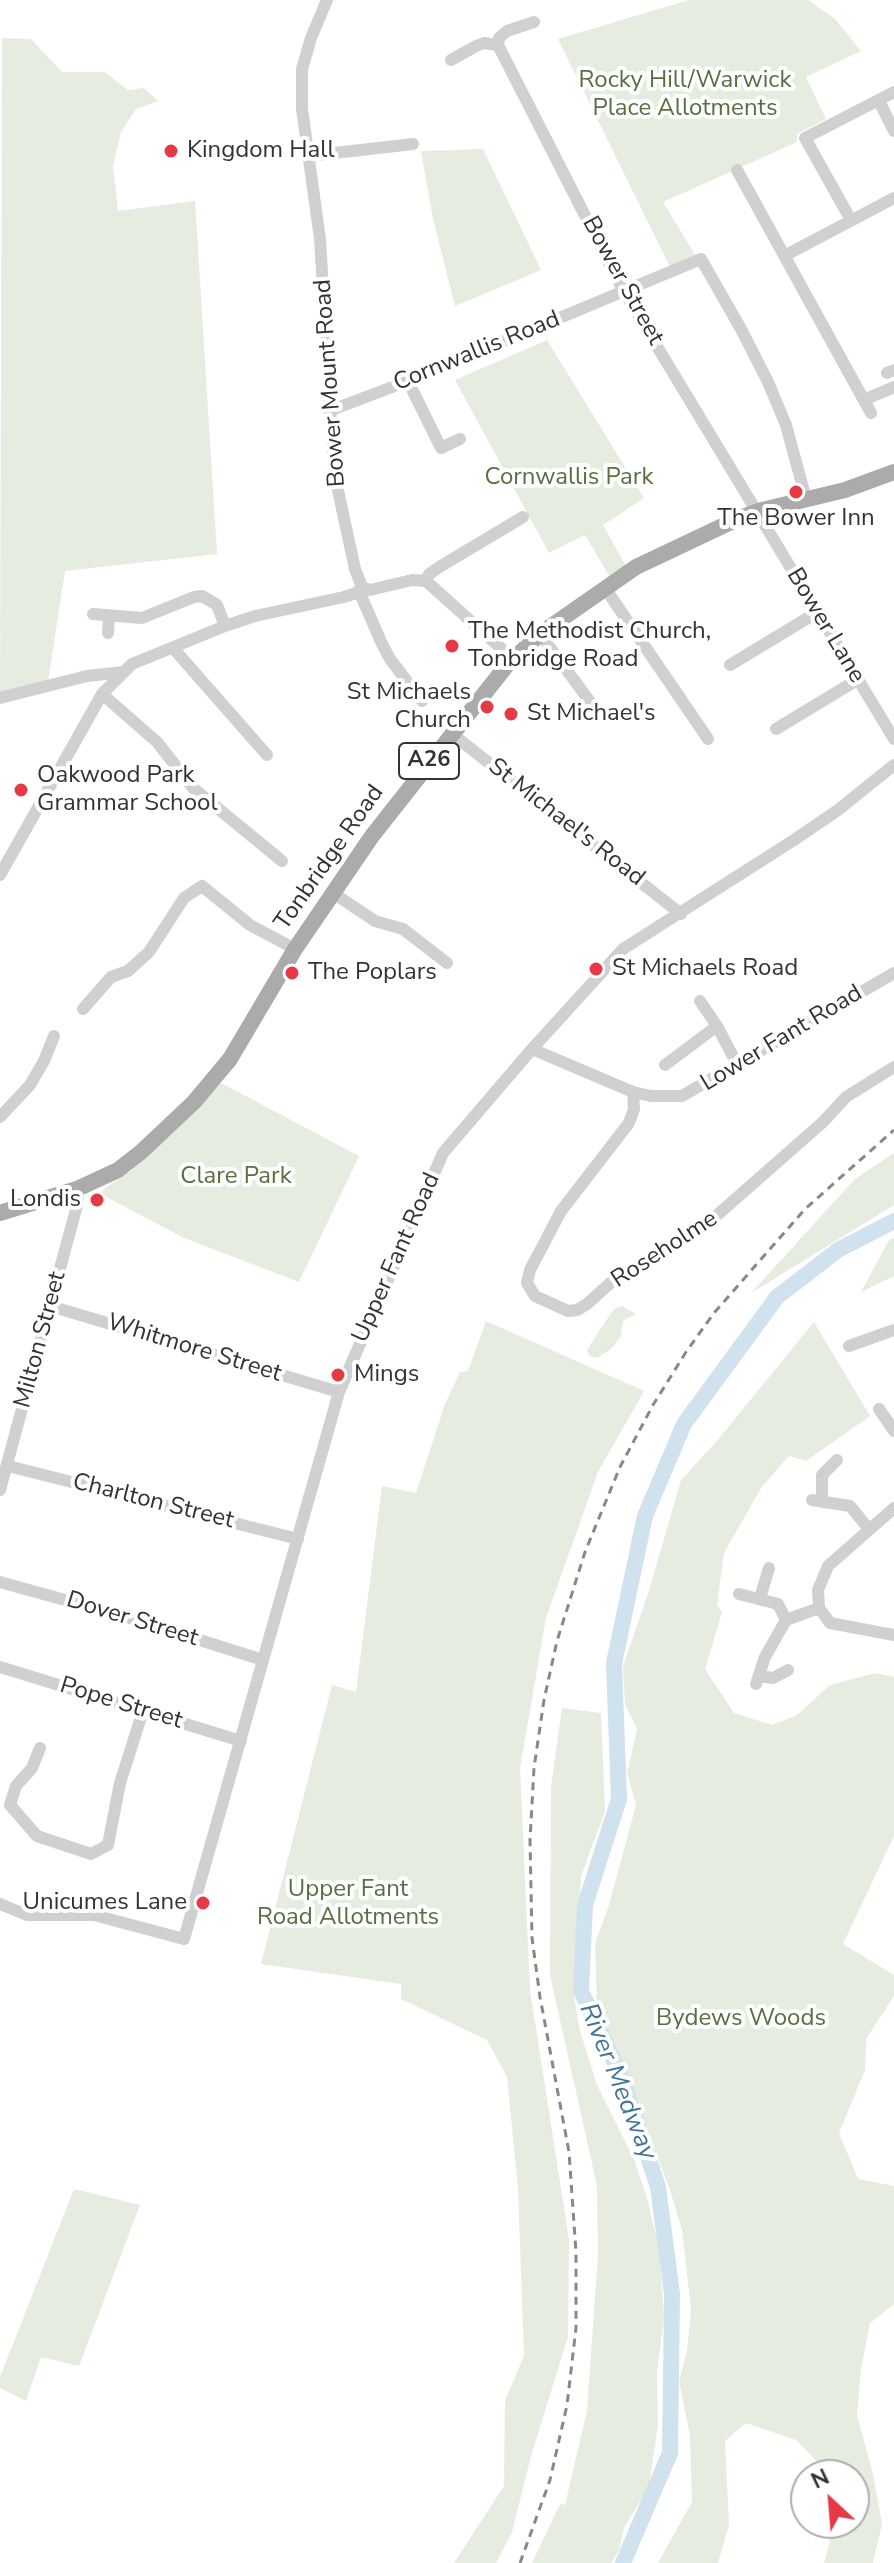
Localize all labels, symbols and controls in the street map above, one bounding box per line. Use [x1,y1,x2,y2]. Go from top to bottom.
park label: Rocky Hill/Warwick Place Allotments [579,67,791,123]
place label: Kingdom Hall [187,137,335,165]
marker: Kingdom Hall [162,142,180,160]
street label: Bower Street [575,212,669,350]
street label: Bower Mount Road [309,278,353,488]
street label: Cornwallis Road [390,306,564,398]
park label: Cornwallis Park [485,464,653,492]
marker: The Bower Inn [787,483,805,501]
place label: The Bower Inn [717,505,875,533]
street label: Bower Lane [779,563,871,689]
place label: The Methodist Church, Tonbridge Road [468,618,711,674]
marker: The Methodist Church, Tonbridge Road [443,637,461,655]
place label: St Michaels Church [347,679,471,735]
marker: St Michaels Church [478,698,496,716]
place label: St Michael's [527,700,656,728]
marker: St Michael's [502,705,520,723]
road number: A26 [399,743,459,779]
street label: St Michael's Road [482,753,650,893]
place label: Oakwood Park Grammar School [37,762,217,818]
street label: Tonbridge Road [269,780,391,936]
marker: Oakwood Park Grammar School [12,781,30,799]
place label: St Michaels Road [612,955,798,983]
place label: The Poplars [308,959,437,987]
marker: St Michaels Road [587,960,605,978]
marker: The Poplars [283,964,301,982]
street label: Lower Fant Road [696,980,868,1098]
park label: Clare Park [180,1163,292,1191]
street label: Upper Fant Road [347,1169,447,1347]
place label: Londis [10,1186,81,1214]
marker: Londis [88,1191,106,1209]
street label: Roseholme [606,1205,724,1295]
street label: Milton Street [9,1269,73,1411]
street label: Whitmore Street [103,1309,285,1389]
place label: Mings [354,1361,419,1389]
marker: Mings [329,1366,347,1384]
street label: Charlton Street [70,1468,236,1536]
street label: Dover Street [63,1586,201,1654]
street label: Pope Street [56,1672,186,1736]
park label: Upper Fant Road Allotments [257,1876,439,1932]
place label: Unicumes Lane [23,1889,187,1917]
marker: Unicumes Lane [194,1894,212,1912]
water label: River Medway [571,1999,663,2165]
park label: Bydews Woods [656,2005,826,2033]
north arrow [790,2459,870,2539]
text: N [806,2462,834,2496]

